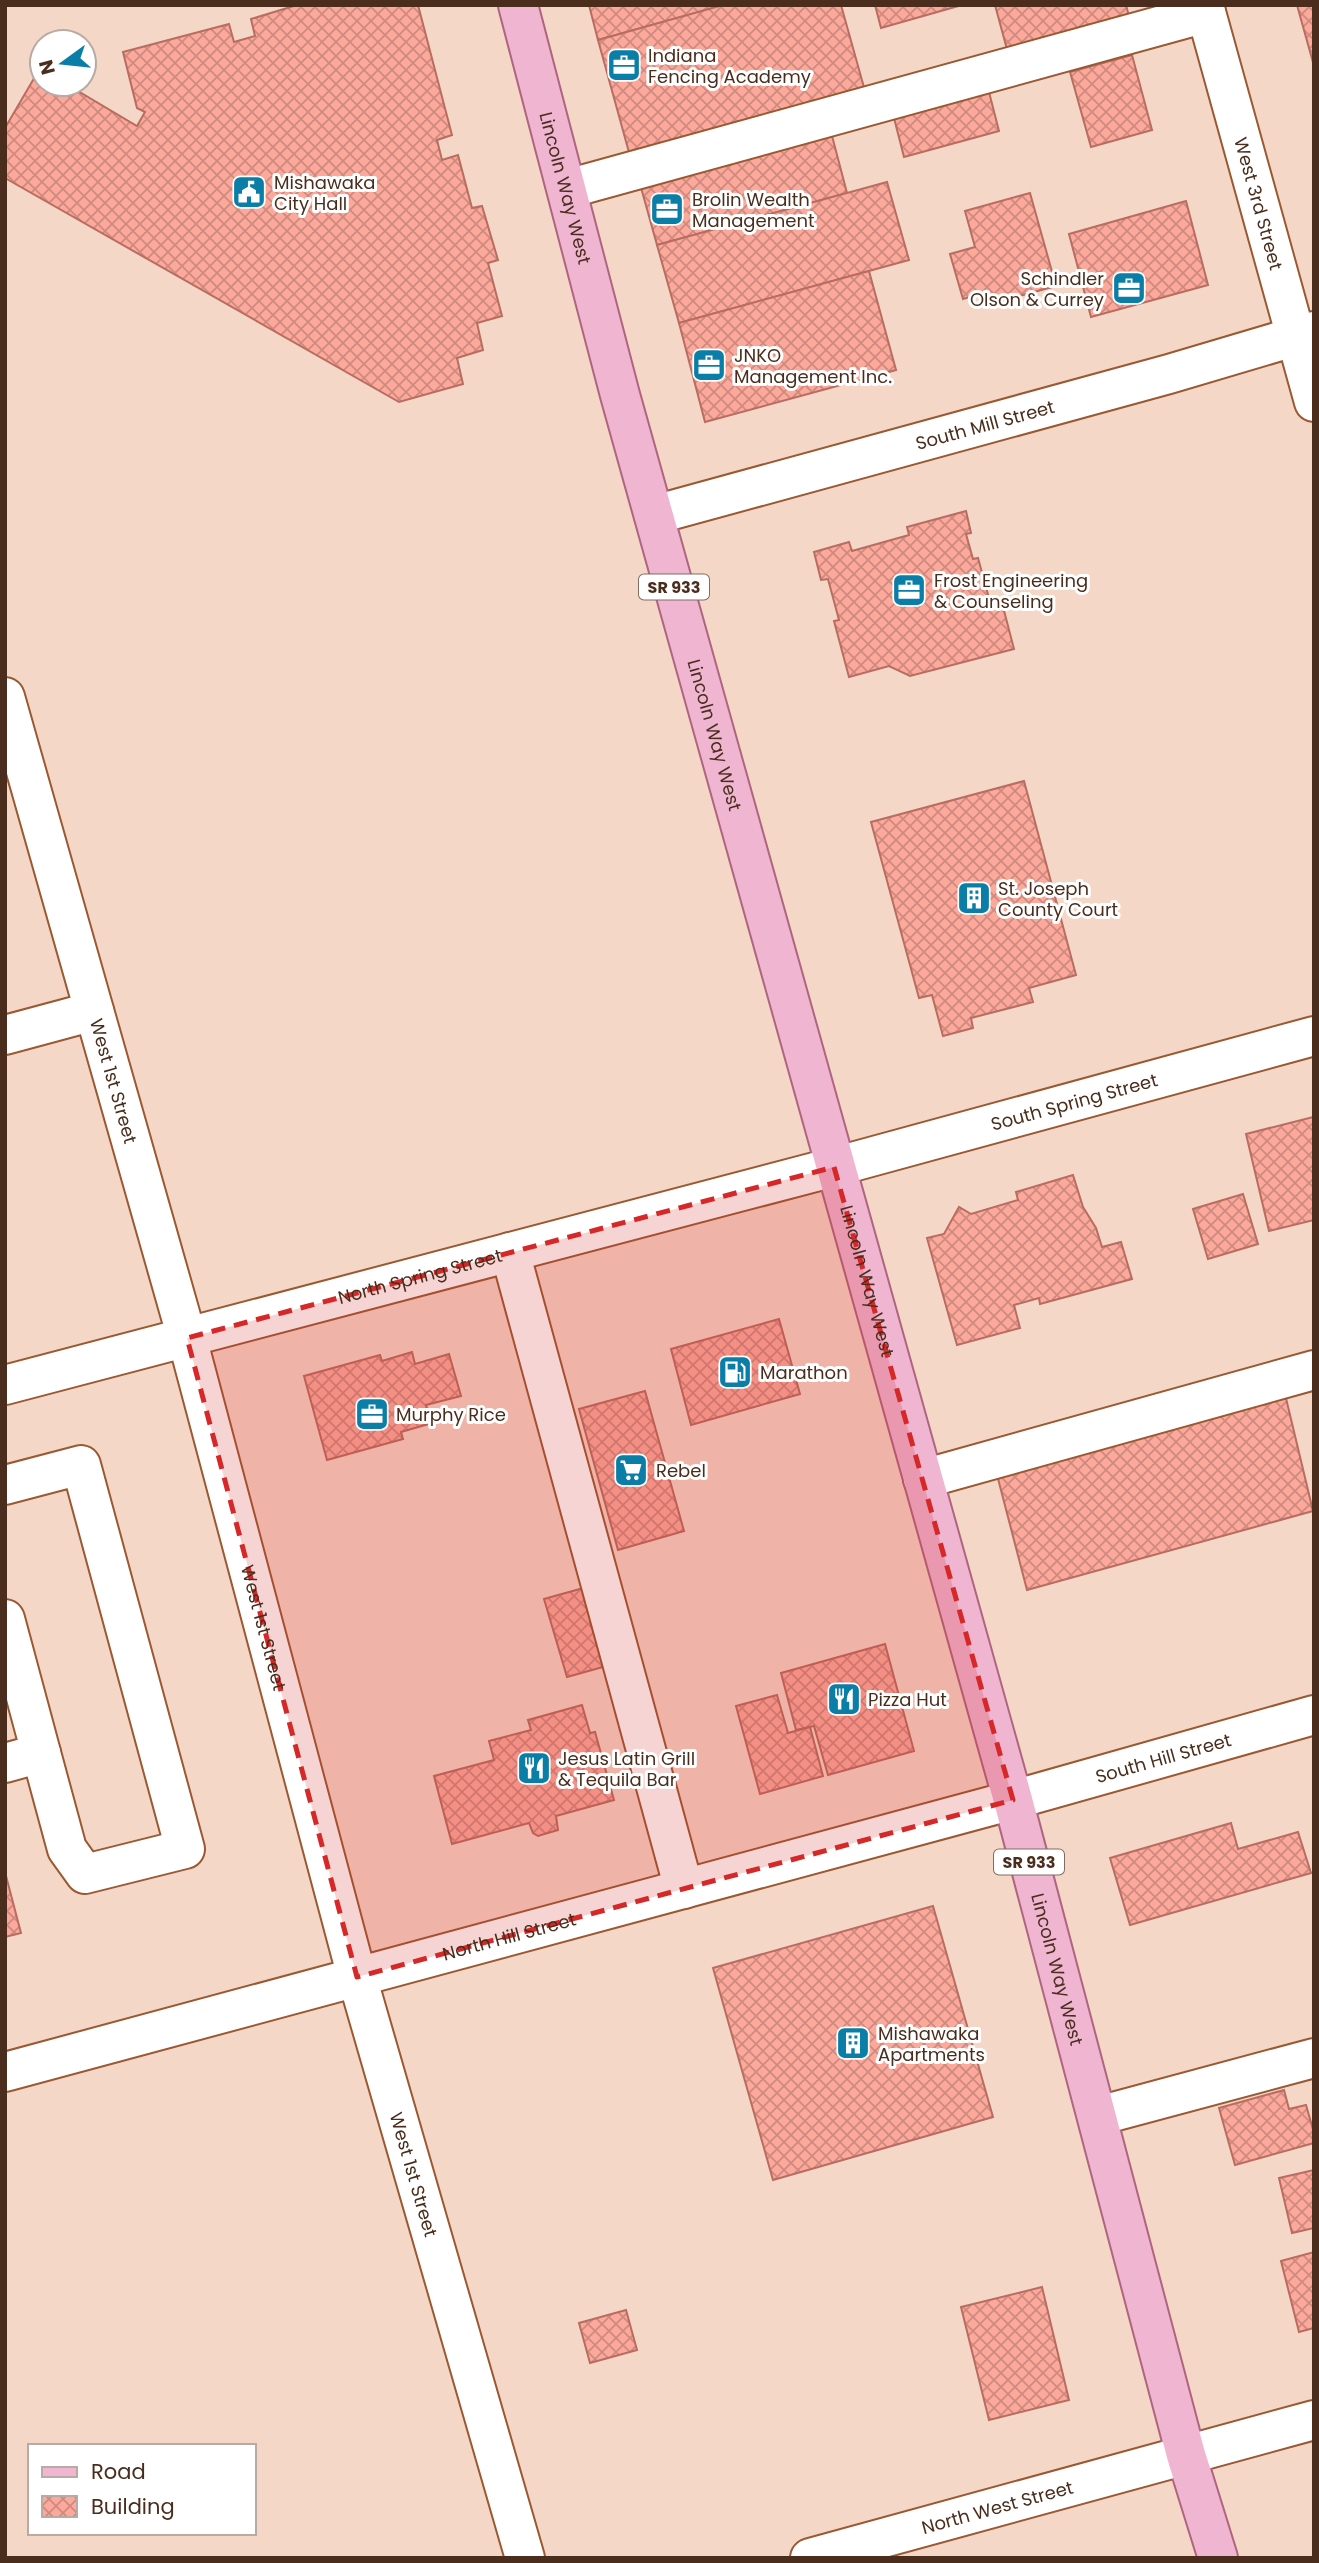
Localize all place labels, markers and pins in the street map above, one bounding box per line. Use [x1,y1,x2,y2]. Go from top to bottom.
place label: Indiana Fencing Academy [648,43,811,89]
office icon: Indiana Fencing Academy [605,46,643,84]
place label: Mishawaka City Hall [274,170,375,216]
public building icon: Mishawaka City Hall [230,173,268,211]
place label: Brolin Wealth Management [692,187,814,233]
office icon: Brolin Wealth Management [648,190,686,228]
place label: Schindler Olson & Currey [970,266,1104,312]
office icon: Schindler Olson & Currey [1110,269,1148,307]
place label: JNKO Management Inc. [734,343,892,389]
office icon: JNKO Management Inc. [690,346,728,384]
place label: Frost Engineering & Counseling [934,568,1088,614]
office icon: Frost Engineering & Counseling [890,571,928,609]
place label: St. Joseph County Court [998,876,1118,922]
building icon: St. Joseph County Court [955,879,993,917]
fuel station icon: Marathon [716,1353,754,1391]
place label: Marathon [760,1360,848,1385]
office icon: Murphy Rice [353,1395,391,1433]
place label: Murphy Rice [396,1402,506,1427]
supermarket icon: Rebel [612,1451,650,1489]
place label: Rebel [656,1458,706,1483]
restaurant icon: Pizza Hut [825,1680,863,1718]
place label: Pizza Hut [868,1687,947,1712]
place label: Jesus Latin Grill & Tequila Bar [558,1746,695,1792]
restaurant icon: Jesus Latin Grill & Tequila Bar [515,1749,553,1787]
place label: Mishawaka Apartments [878,2021,985,2067]
building icon: Mishawaka Apartments [834,2024,872,2062]

